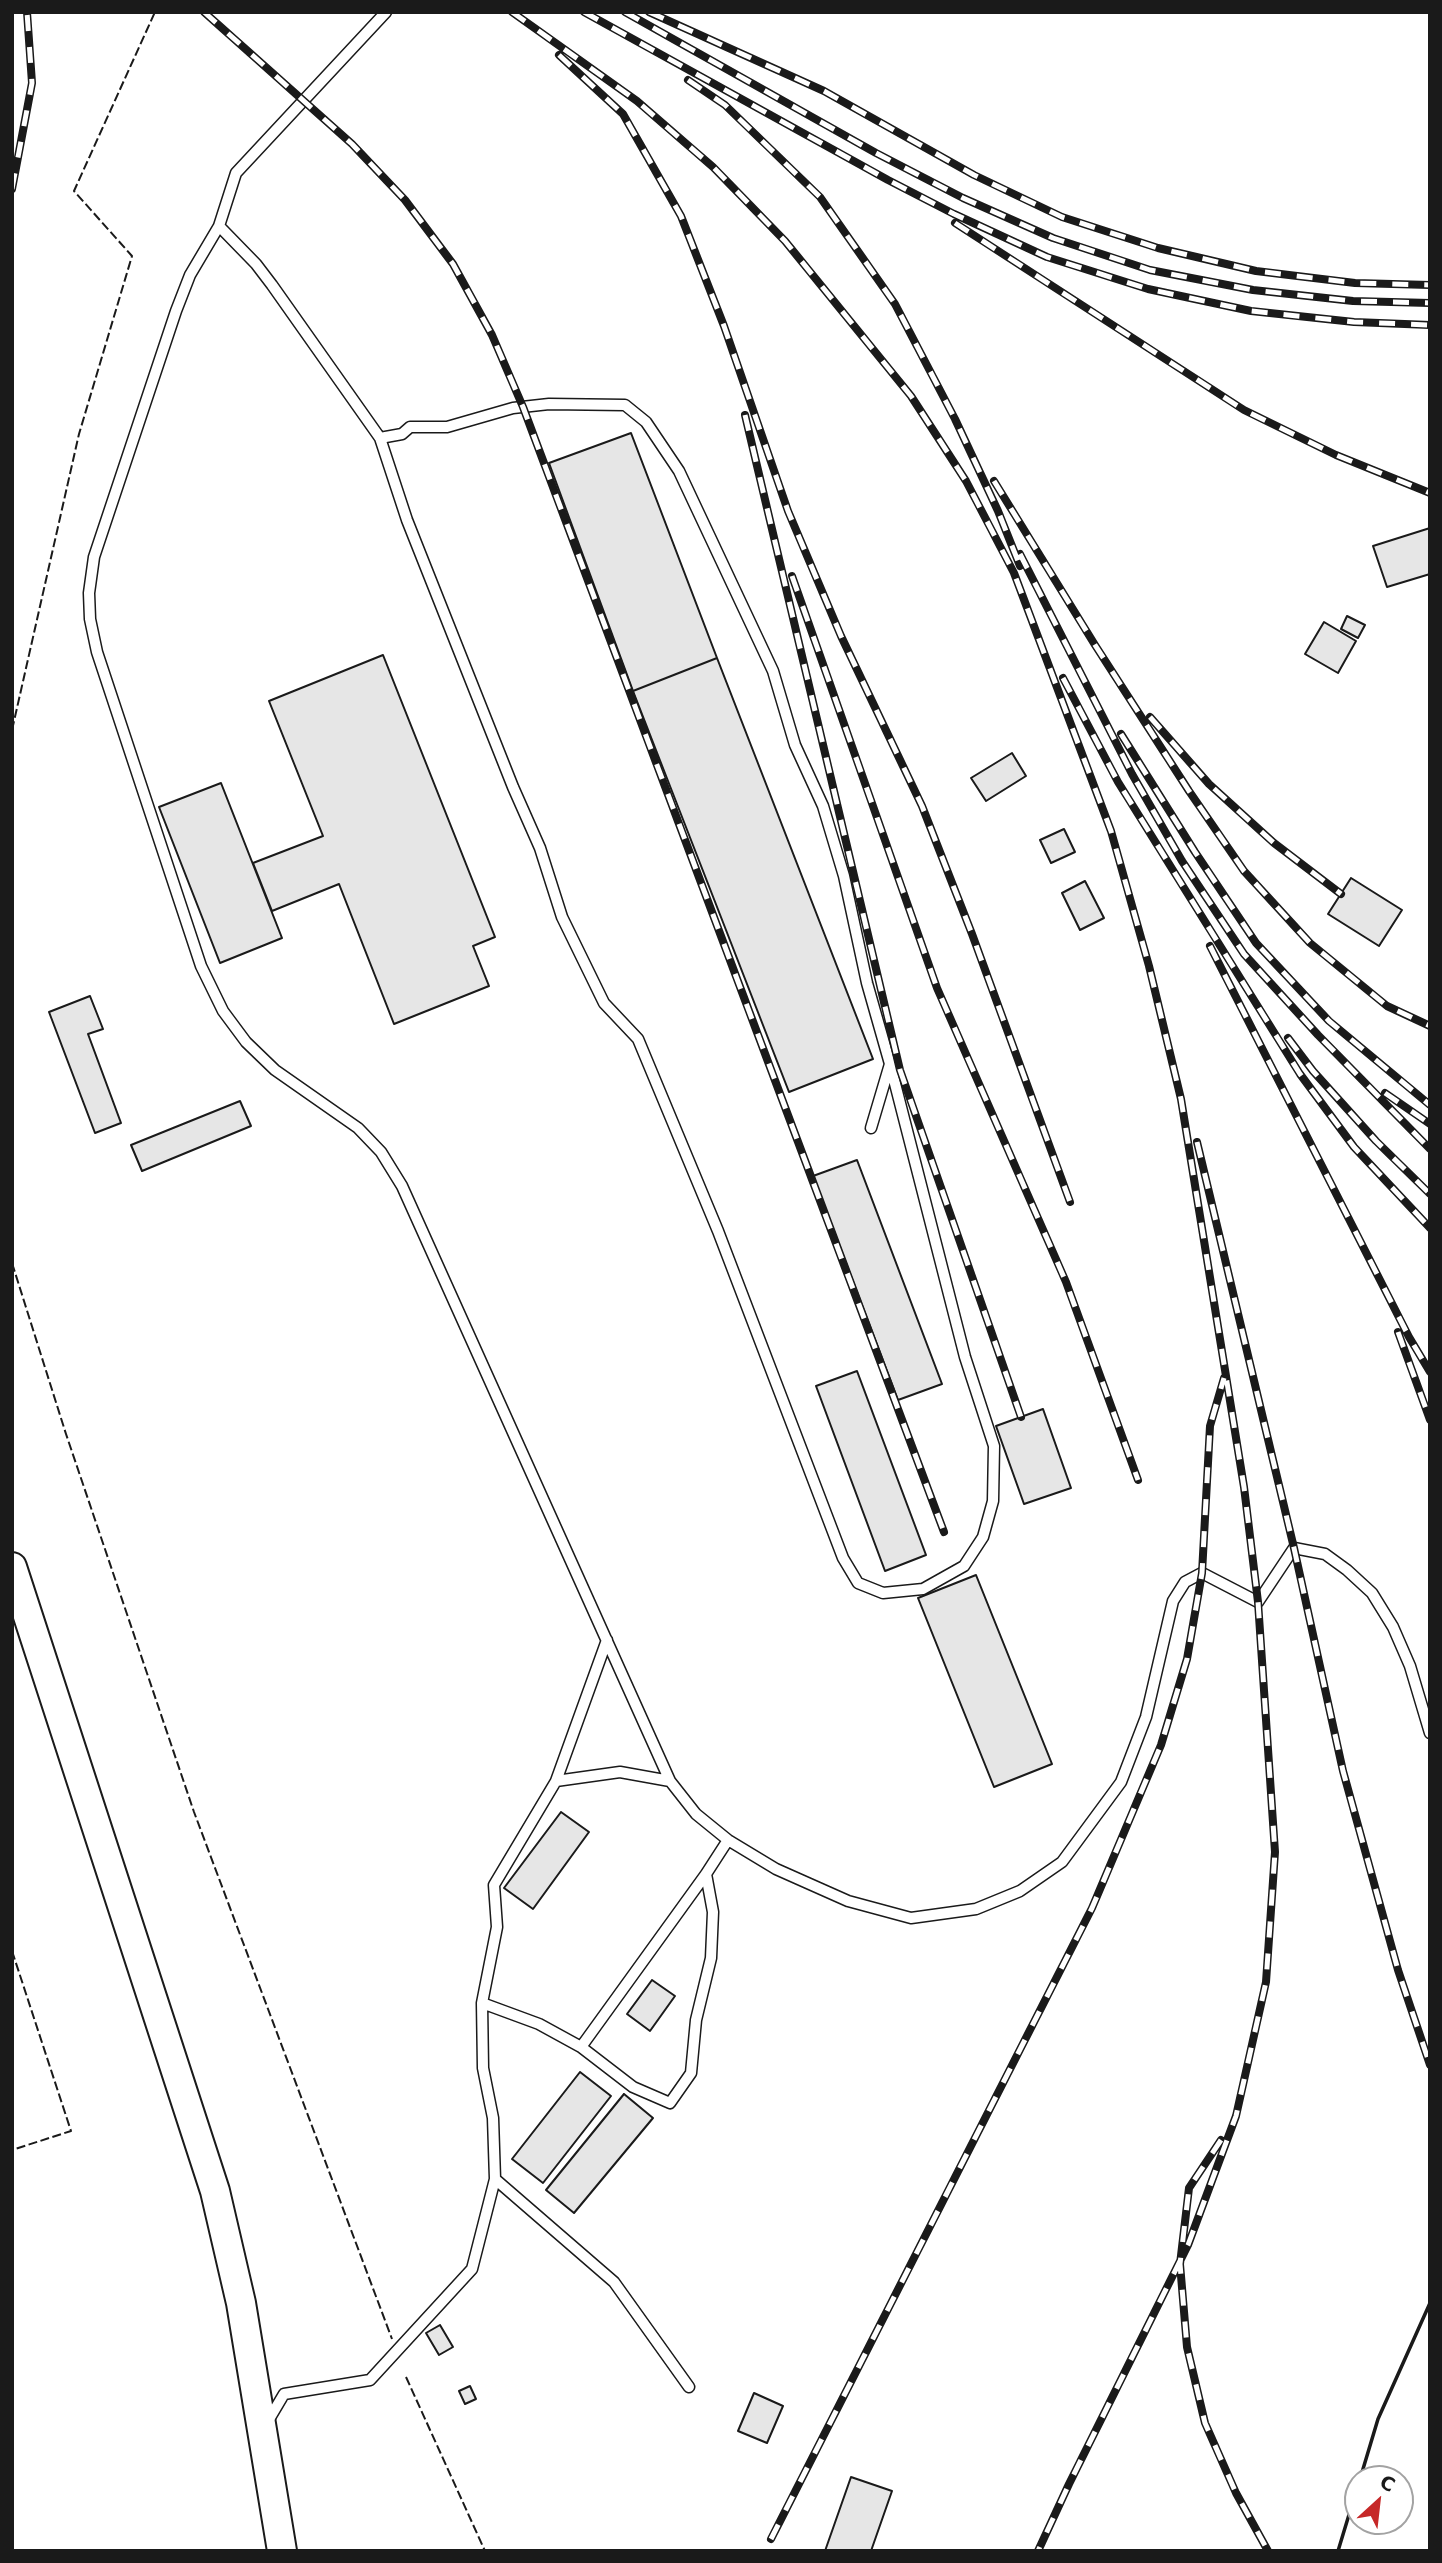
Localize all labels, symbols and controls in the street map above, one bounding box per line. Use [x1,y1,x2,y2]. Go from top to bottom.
north arrow [1344,2465,1414,2535]
text: С [1376,2470,1399,2496]

